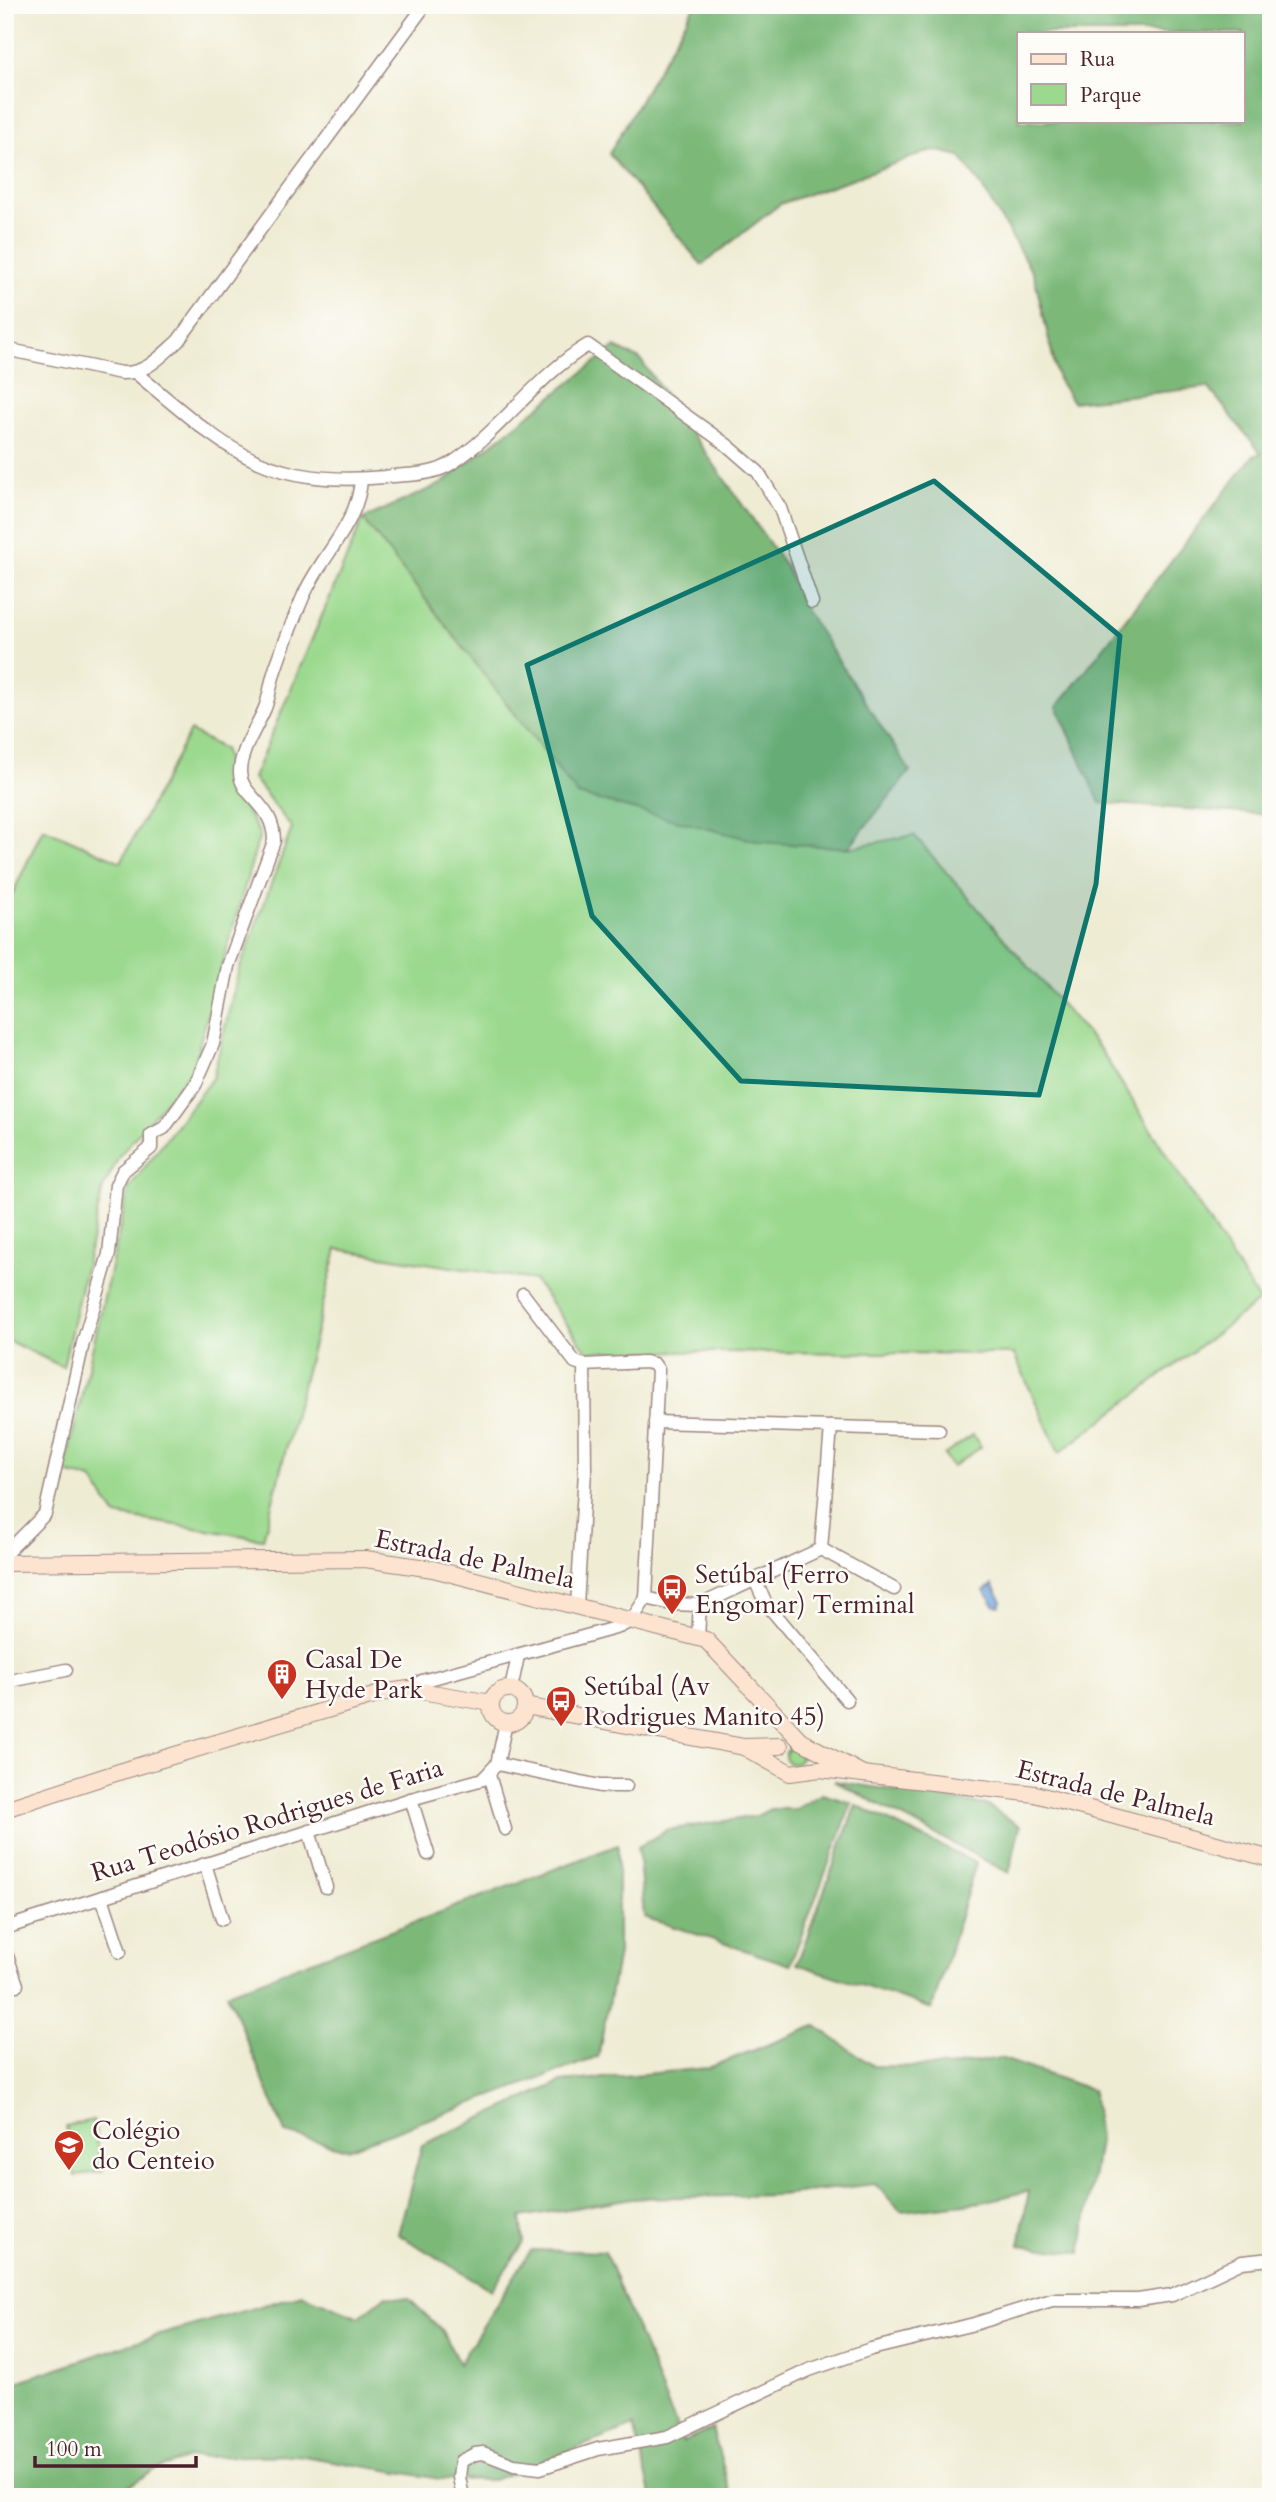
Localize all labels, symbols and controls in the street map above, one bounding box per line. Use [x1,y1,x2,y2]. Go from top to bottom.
legend [1017,32,1244,122]
text: Rua [1080,45,1115,74]
text: Parque [1080,81,1141,110]
street label: Estrada de Palmela [372,1521,578,1597]
place label: Setúbal (Ferro Engomar) Terminal [695,1557,915,1622]
bus stop icon: Setúbal (Ferro Engomar) Terminal [655,1572,689,1616]
place label: Casal De Hyde Park [305,1642,423,1707]
building icon: Casal De Hyde Park [265,1657,299,1701]
place label: Setúbal (Av Rodrigues Manito 45) [584,1669,825,1734]
bus stop icon: Setúbal (Av Rodrigues Manito 45) [544,1684,578,1728]
street label: Rua Teodósio Rodrigues de Faria [87,1750,447,1890]
street label: Estrada de Palmela [1013,1751,1219,1835]
place label: Colégio do Centeio [92,2113,215,2178]
school or university icon: Colégio do Centeio [52,2128,86,2172]
scale bar [35,2425,196,2469]
text: 100 m [46,2435,102,2464]

